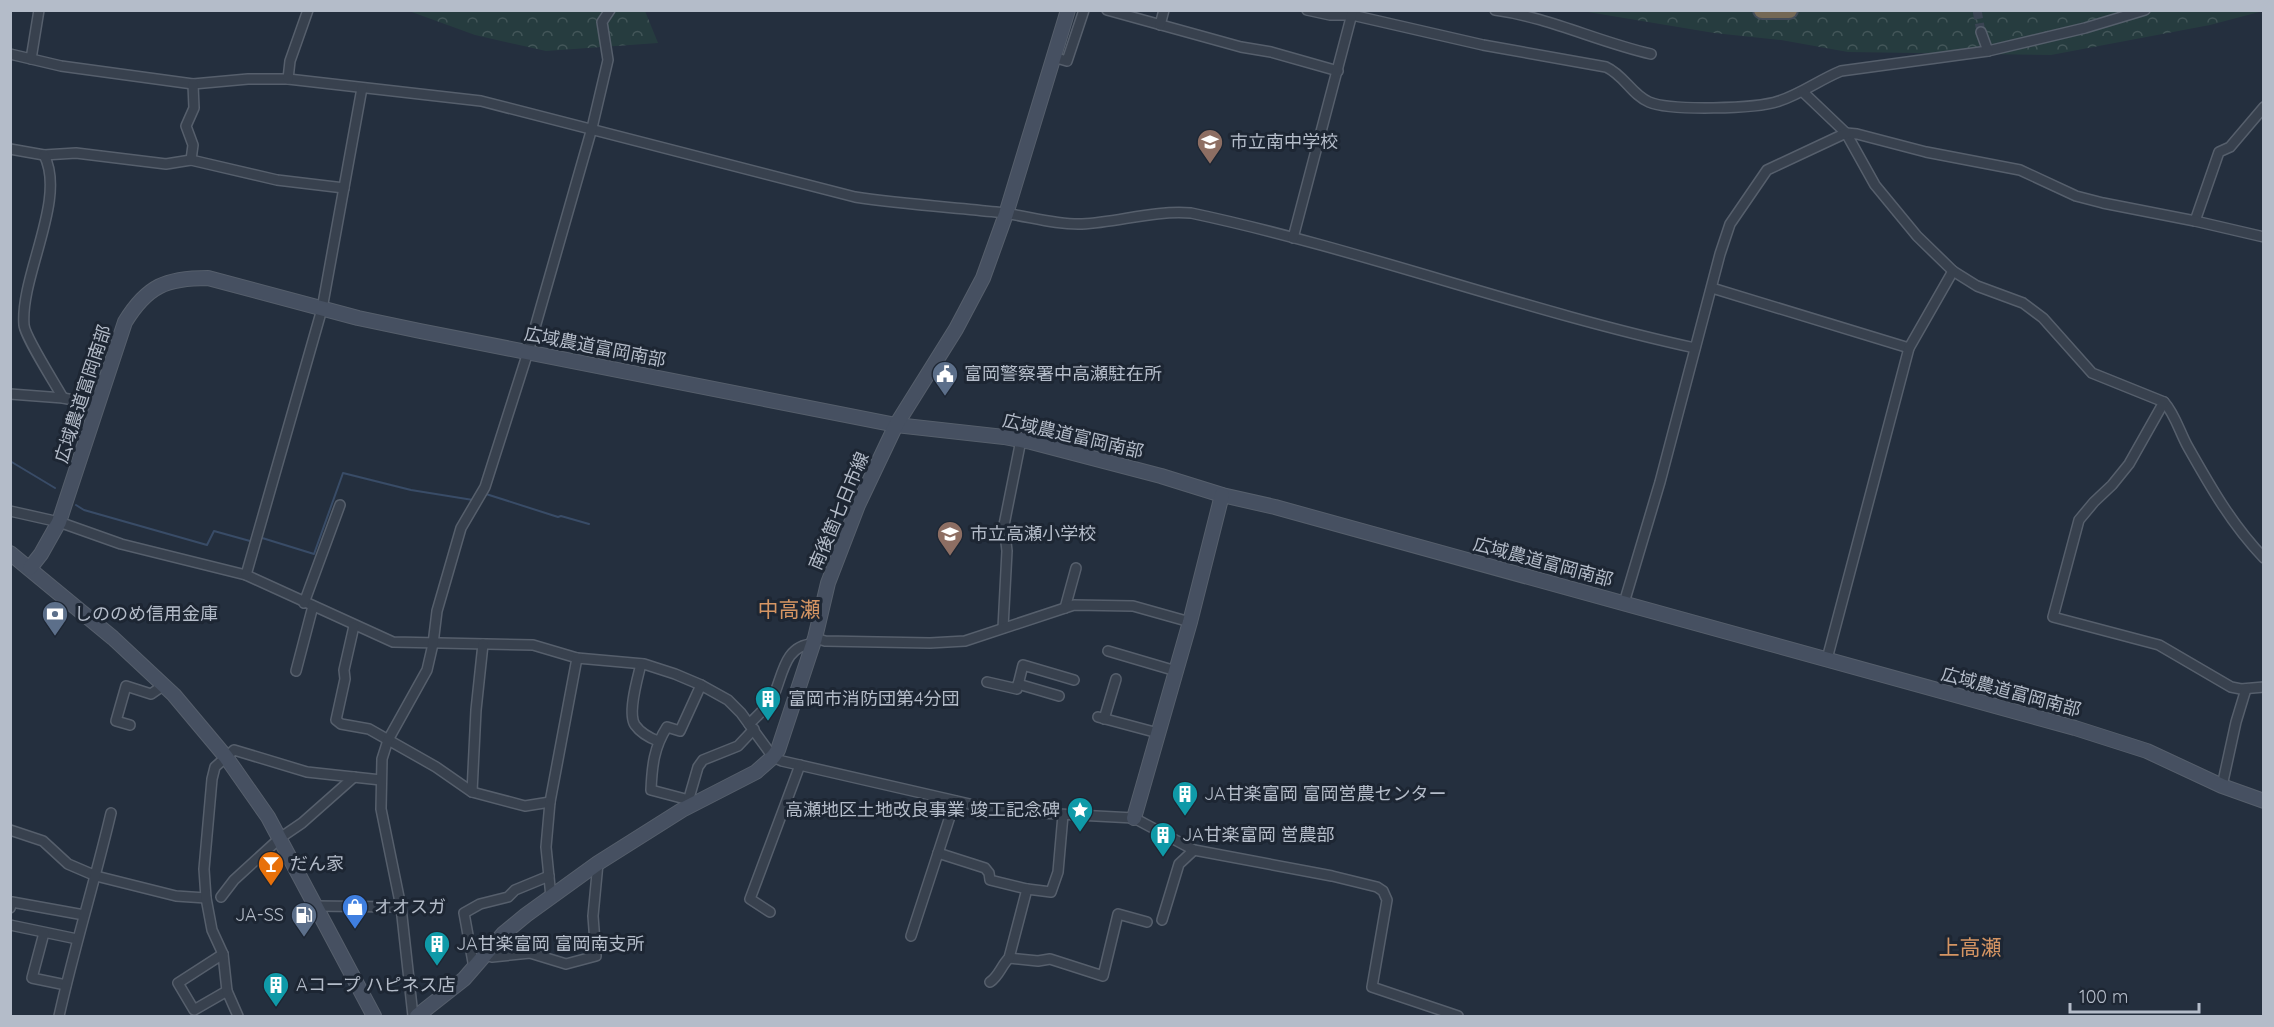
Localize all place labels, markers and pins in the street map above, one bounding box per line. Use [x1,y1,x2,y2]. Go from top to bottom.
school or university icon: 市立南中学校 [1195,127,1225,165]
place label: 市立南中学校 [1230,130,1338,153]
public building icon: 富岡警察署中高瀬駐在所 [930,359,960,397]
place label: 富岡警察署中高瀬駐在所 [964,362,1162,385]
school or university icon: 市立高瀬小学校 [935,519,965,557]
place label: 市立高瀬小学校 [970,522,1096,545]
bank icon: しののめ信用金庫 [40,599,70,637]
place label: しののめ信用金庫 [74,602,218,625]
building icon: 富岡市消防団第4分団 [753,684,783,722]
place label: 富岡市消防団第4分団 [788,687,960,710]
building icon: JA甘楽富岡 富岡営農センター [1170,779,1200,817]
place label: JA甘楽富岡 富岡営農センター [1204,782,1447,805]
place icon: 高瀬地区土地改良事業 竣工記念碑 [1065,795,1095,833]
place label: 高瀬地区土地改良事業 竣工記念碑 [785,798,1060,821]
building icon: JA甘楽富岡 営農部 [1148,820,1178,858]
place label: JA甘楽富岡 営農部 [1182,823,1335,846]
bar icon: だん家 [256,849,286,887]
place label: だん家 [290,852,344,875]
shop icon: オオスガ [340,892,370,930]
place label: オオスガ [374,895,446,918]
fuel station icon: JA-SS [289,900,319,938]
place label: JA-SS [235,903,284,926]
building icon: JA甘楽富岡 富岡南支所 [422,929,452,967]
place label: JA甘楽富岡 富岡南支所 [456,932,645,955]
building icon: Aコープ ハピネス店 [261,970,291,1008]
place label: Aコープ ハピネス店 [296,973,455,996]

